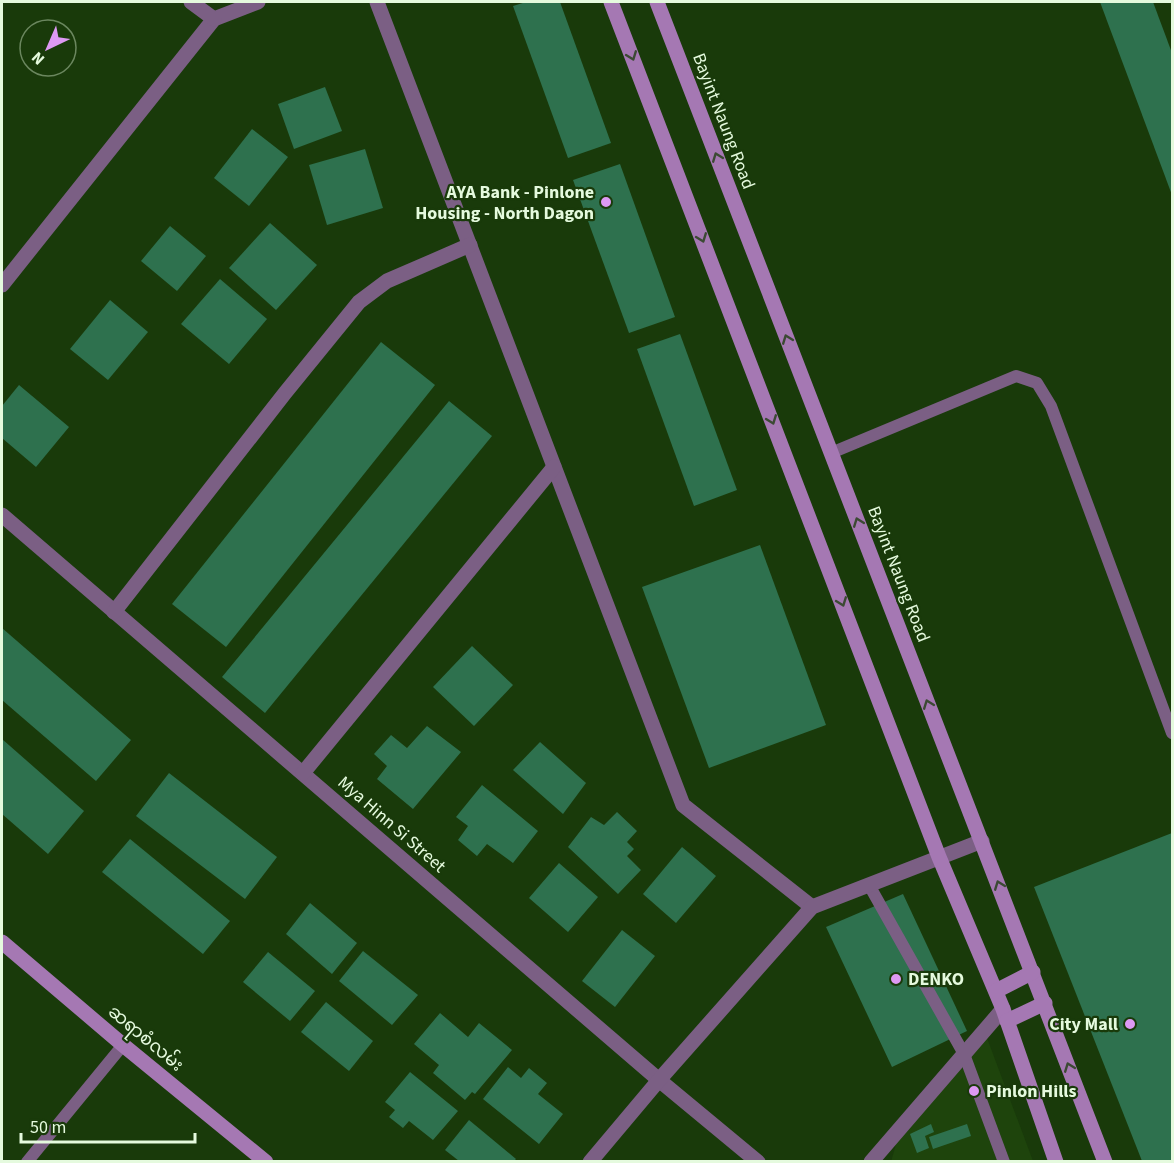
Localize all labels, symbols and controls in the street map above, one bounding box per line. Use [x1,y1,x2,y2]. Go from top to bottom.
north arrow [18,18,78,78]
text: N [27,46,50,70]
one-way arrow [625,50,638,61]
street label: Bayint Naung Road [686,50,761,193]
one-way arrow [712,153,725,163]
place label: AYA Bank - Pinlone Housing - North Dagon [415,180,594,226]
marker: AYA Bank - Pinlone Housing - North Dagon [599,195,613,209]
one-way arrow [695,232,707,243]
one-way arrow [782,335,794,346]
one-way arrow [765,414,777,425]
street label: Bayint Naung Road [861,503,936,646]
one-way arrow [853,517,865,528]
one-way arrow [834,597,847,607]
one-way arrow [923,699,936,710]
street label: Mya Hinn Si Street [332,770,451,878]
one-way arrow [994,881,1006,892]
place label: DENKO [908,967,964,992]
marker: DENKO [889,972,903,986]
street label: ဆရာစံလမ်း [101,999,189,1079]
place label: City Mall [1049,1012,1118,1037]
marker: City Mall [1123,1017,1137,1031]
one-way arrow [1064,1063,1076,1074]
place label: Pinlon Hills [986,1079,1076,1104]
marker: Pinlon Hills [967,1084,981,1098]
scale bar [21,1106,195,1144]
text: 50 m [30,1115,66,1140]

